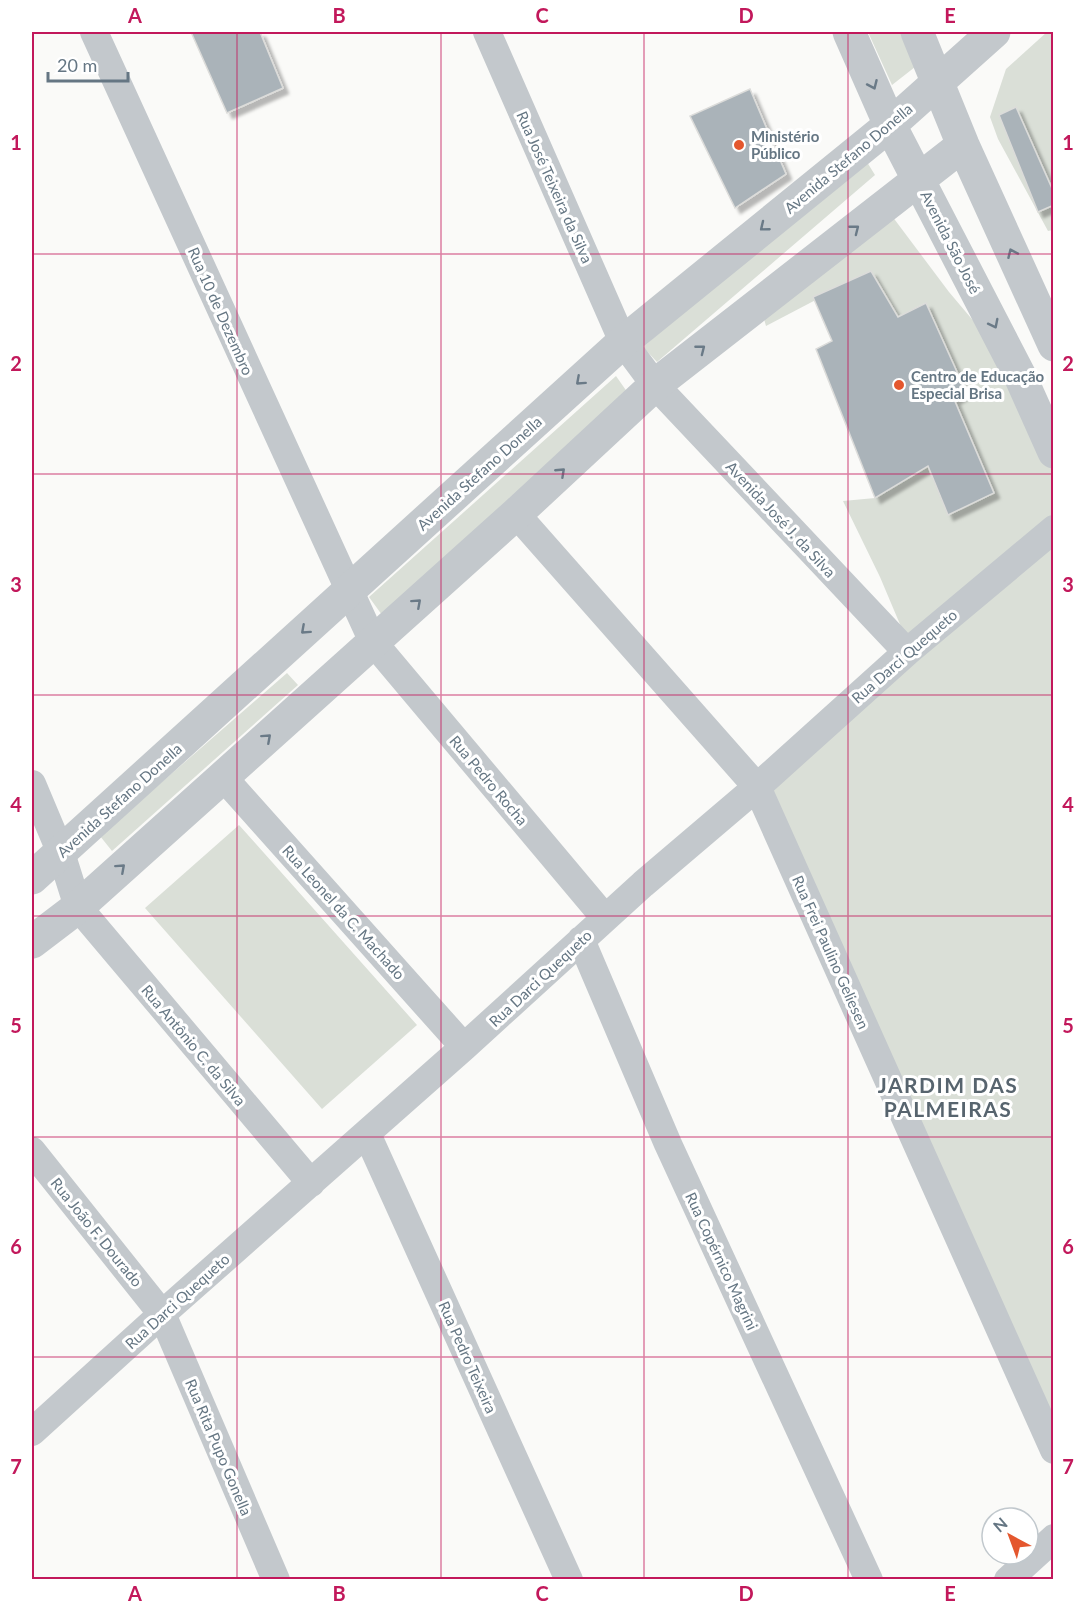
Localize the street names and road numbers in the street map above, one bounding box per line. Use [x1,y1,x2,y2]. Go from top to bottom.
street label: Avenida Stefano Donella [780,99,916,217]
street label: Rua José Teixeira da Silva [513,108,597,266]
street label: Avenida São José [917,188,985,297]
street label: Rua 10 de Dezembro [185,244,257,378]
street label: Avenida Stefano Donella [413,412,545,534]
street label: Avenida José J. da Silva [723,457,839,581]
street label: Rua Darci Quequeto [848,605,960,707]
street label: Rua Pedro Rocha [446,731,532,829]
street label: Avenida Stefano Donella [53,739,185,861]
street label: Rua Leonel da C. Machado [279,841,409,983]
street label: Rua Frei Paulino Geliesen [789,872,873,1032]
street label: Rua Darci Quequeto [485,926,595,1030]
street label: Rua Antônio C. da Silva [138,981,250,1109]
street label: Rua João F. Dourado [48,1174,146,1290]
street label: Rua Copérnico Magrini [682,1189,762,1333]
street label: Rua Darci Quequeto [121,1250,233,1352]
street label: Rua Pedro Teixeira [435,1298,501,1416]
street label: Rua Rita Pupo Gonella [182,1376,256,1518]

